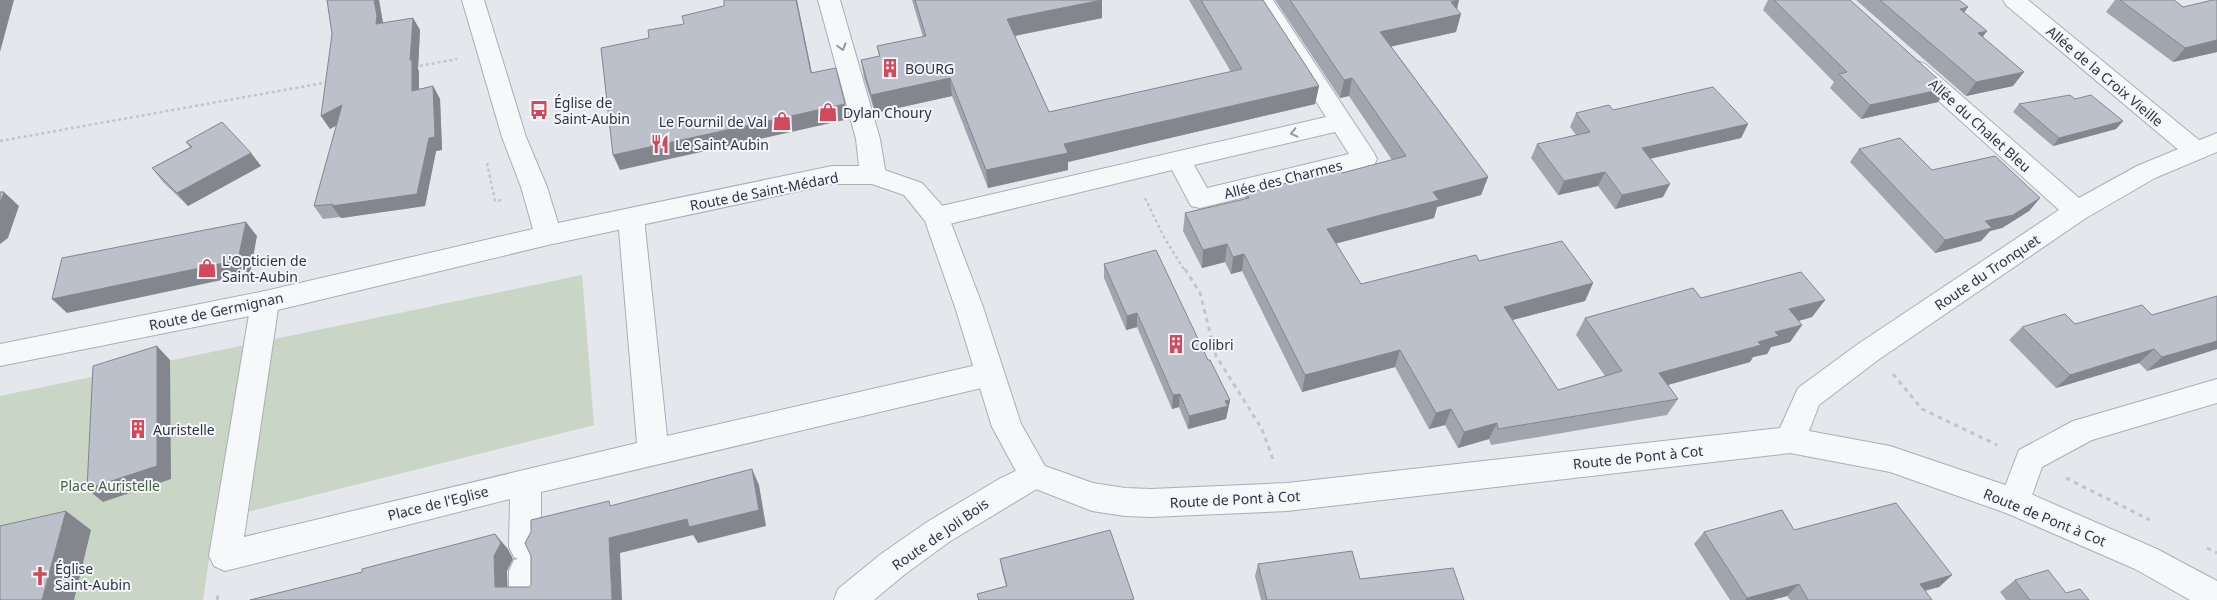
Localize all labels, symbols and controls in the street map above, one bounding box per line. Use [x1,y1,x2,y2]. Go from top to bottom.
street label: Allée de la Croix Vieille [2043,21,2167,131]
one-way arrow [837,42,847,51]
building icon: BOURG [879,57,901,79]
place label: BOURG [905,59,954,78]
street label: Allée du Chalet Bleu [1925,74,2035,176]
place label: Église de Saint-Aubin [554,93,630,128]
bus stop icon: Église de Saint-Aubin [528,99,550,121]
shop icon: Dylan Choury [817,101,839,123]
place label: Dylan Choury [843,103,933,122]
shop icon: Le Fournil de Val [771,110,793,132]
place label: Le Fournil de Val [659,112,767,131]
one-way arrow [1290,127,1299,138]
restaurant icon: Le Saint Aubin [649,133,671,155]
place label: Le Saint Aubin [675,135,769,154]
street label: Allée des Charmes [1222,155,1344,203]
street label: Route de Saint-Médard [688,167,840,215]
street label: Route du Tronquet [1931,230,2043,314]
place label: L'Opticien de Saint-Aubin [222,251,307,286]
shop icon: L'Opticien de Saint-Aubin [196,257,218,279]
street label: Route de Germignan [147,287,285,335]
building icon: Colibri [1165,333,1187,355]
place label: Colibri [1191,335,1234,354]
building icon: Auristelle [127,418,149,440]
place label: Auristelle [153,420,215,439]
street label: Route de Pont à Cot [1572,441,1704,473]
park label: Place Auristelle [60,476,160,495]
street label: Place de l'Eglise [386,481,491,525]
street label: Route de Pont à Cot [1981,484,2109,550]
street label: Route de Pont à Cot [1169,486,1301,512]
street label: Route de Joli Bois [888,493,992,574]
place label: Église Saint-Aubin [55,559,131,594]
church icon: Église Saint-Aubin [29,565,51,587]

